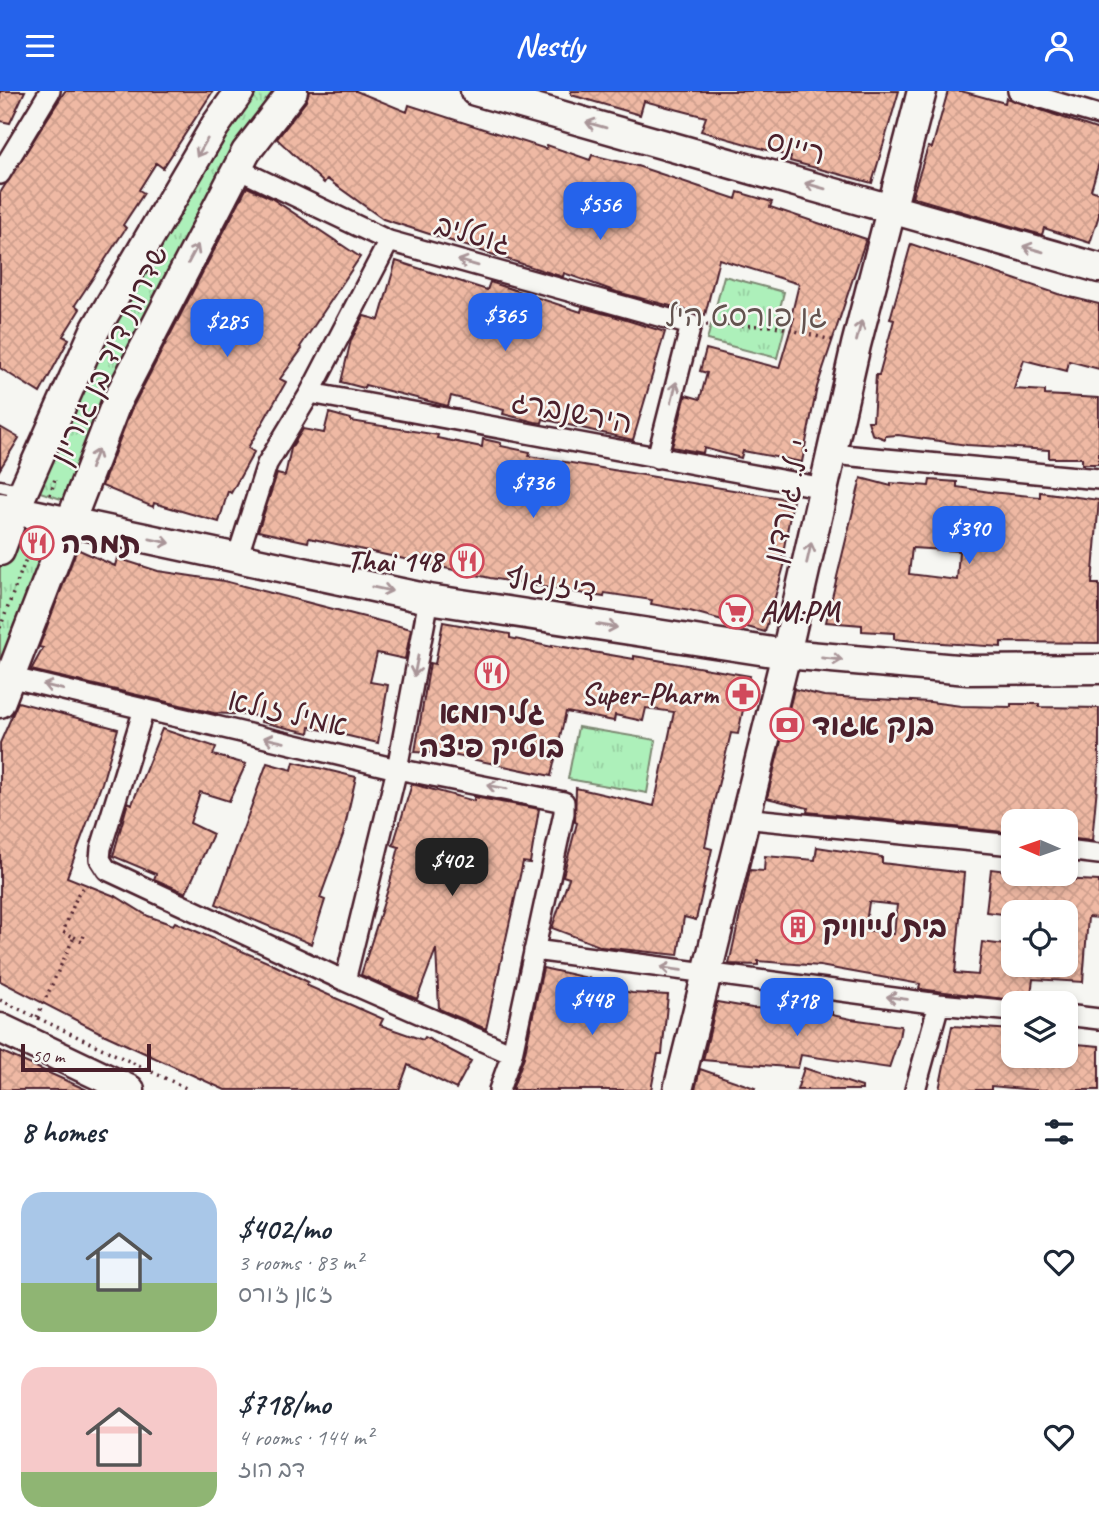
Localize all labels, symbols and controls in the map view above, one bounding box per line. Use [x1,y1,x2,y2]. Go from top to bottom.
text: Nestly [515,25,584,66]
icon: menu [21,27,59,65]
icon: person [1040,27,1078,65]
one-way arrow [585,118,607,131]
street label: ריינס [762,121,830,173]
one-way arrow [195,137,209,157]
one-way arrow [804,179,826,192]
pin: $556 [559,183,641,242]
text: $556 [579,190,621,219]
street label: גוטליב [430,205,516,263]
street label: שדרות דוד בן גוריון [42,239,176,471]
one-way arrow [1023,242,1045,255]
one-way arrow [187,244,201,265]
one-way arrow [457,256,479,269]
pin: $365 [464,293,546,353]
park label: גן פורסט היל [665,297,827,335]
pin: $285 [186,299,268,359]
text: $365 [484,301,526,330]
text: $285 [206,307,248,336]
one-way arrow [853,320,866,343]
one-way arrow [668,381,681,404]
street label: הירשנברג [508,382,636,442]
street label: י. ל. גורדון [754,436,820,566]
one-way arrow [89,448,102,470]
pin: $736 [492,461,574,520]
text: $736 [512,468,554,497]
pin: $390 [928,507,1010,566]
text: $390 [948,514,990,543]
restaurant icon: תמרה [18,524,56,562]
place label: תמרה [61,524,141,562]
one-way arrow [148,535,171,549]
place label: Thai 148 [346,542,445,580]
restaurant icon: Thai 148 [448,542,486,580]
one-way arrow [803,542,816,565]
street label: דיזנגוף [503,558,599,610]
one-way arrow [370,583,393,597]
supermarket icon: AM:PM [717,593,755,631]
place label: AM:PM [760,593,841,631]
one-way arrow [595,620,617,633]
one-way arrow [820,652,843,665]
one-way arrow [408,654,422,677]
restaurant icon: גלירומא בוטיק פיצה [473,654,511,692]
place label: Super-Pharm [581,675,720,713]
pharmacy icon: Super-Pharm [724,675,762,713]
one-way arrow [42,680,65,693]
street label: אמיל זולא [224,681,352,745]
place label: גלירומא בוטיק פיצה [419,694,565,766]
bank icon: בנק אגוד [768,706,806,744]
place label: בנק אגוד [812,706,935,744]
one-way arrow [264,733,286,746]
one-way arrow [486,780,509,794]
north arrow [1001,809,1078,885]
map controls [1001,809,1078,1068]
pin: $402 [411,839,493,898]
text: $402 [431,846,473,875]
button: locate [1001,900,1078,977]
building icon: בית לייוויק [779,908,817,946]
place label: בית לייוויק [822,908,947,946]
one-way arrow [660,962,683,975]
pin: $448 [551,977,633,1037]
pin: $718 [756,979,838,1038]
text: $448 [571,985,613,1014]
text: $718 [776,986,818,1015]
button: layers [1001,991,1078,1068]
one-way arrow [886,992,909,1005]
scale bar [21,1041,150,1073]
text: 50 m [32,1044,64,1068]
text: 8 homes [21,1113,106,1151]
icon: filters [1040,1113,1078,1151]
text: $402/mo [238,1210,330,1248]
icon: home [77,1220,161,1304]
icon: heart [1040,1243,1078,1281]
text: 3 rooms · 83 m² [238,1248,362,1277]
text: ז'אן ז'ורס [238,1280,333,1309]
text: $718/mo [238,1385,330,1423]
icon: home [77,1395,161,1479]
icon: heart [1040,1418,1078,1456]
text: 4 rooms · 144 m² [238,1423,373,1452]
text: דב הוז [238,1455,305,1484]

